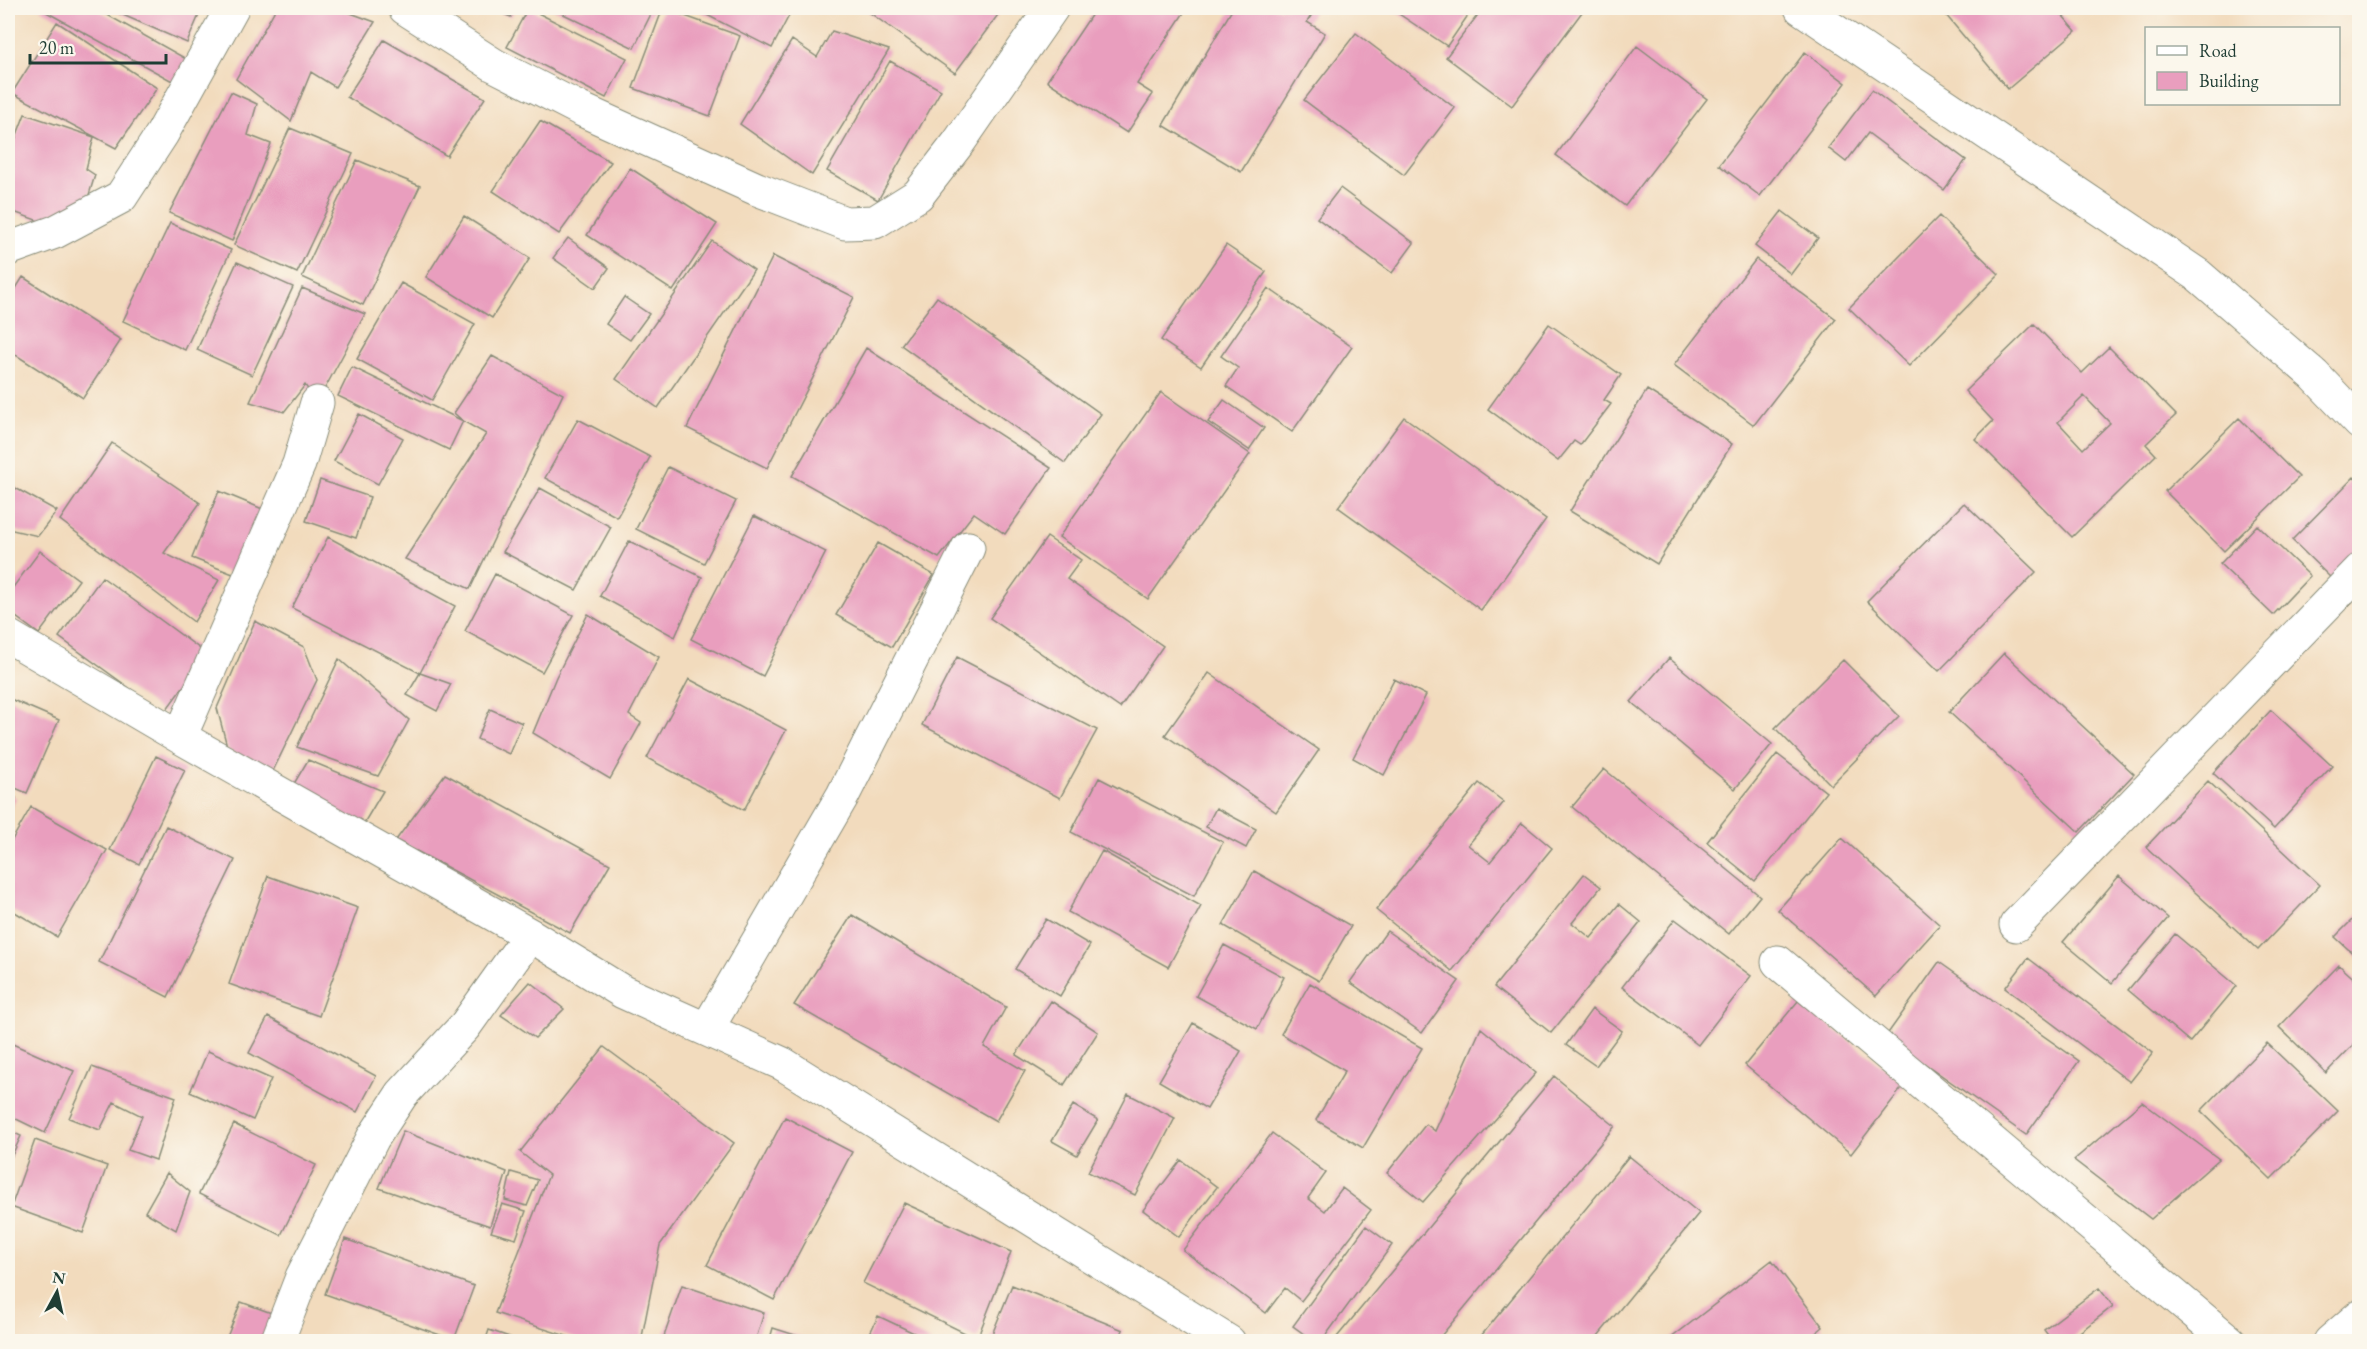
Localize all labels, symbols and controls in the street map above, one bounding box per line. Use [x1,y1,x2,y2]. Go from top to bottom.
scale bar [30,27,166,65]
legend [2145,27,2340,105]
text: 20 m [39,36,74,59]
text: Road [2199,39,2238,62]
text: Building [2199,69,2259,92]
north arrow [27,1262,87,1322]
text: N [51,1266,67,1289]

